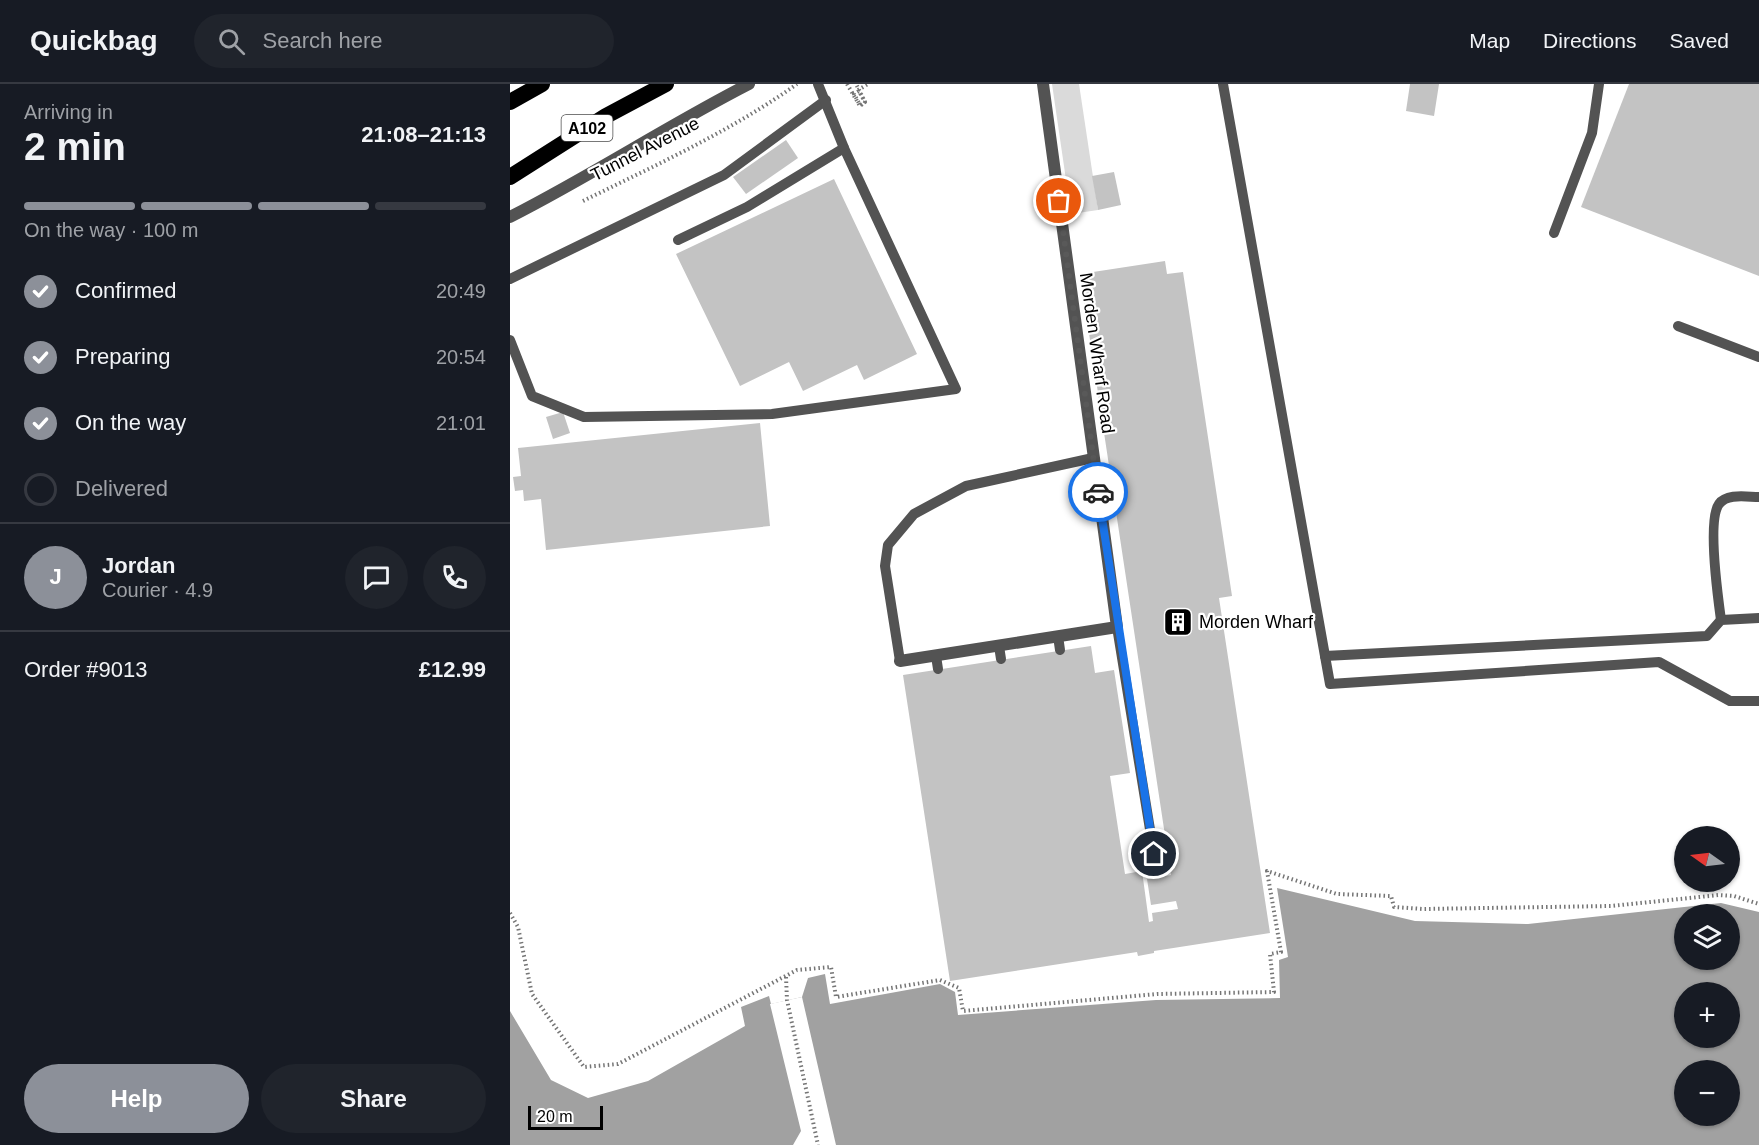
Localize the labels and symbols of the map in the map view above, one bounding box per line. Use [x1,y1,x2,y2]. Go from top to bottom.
street label: Tunnel Avenue [587,113,703,185]
road number: A102 [562,115,613,141]
pin [1033,175,1084,226]
street label: Morden Wharf Road [1076,271,1118,435]
courier [1068,462,1128,522]
building icon: Morden Wharf [1162,606,1194,638]
place label: Morden Wharf [1199,612,1314,632]
north arrow [1674,826,1740,892]
pin [1128,828,1179,879]
scale bar [528,1103,603,1130]

